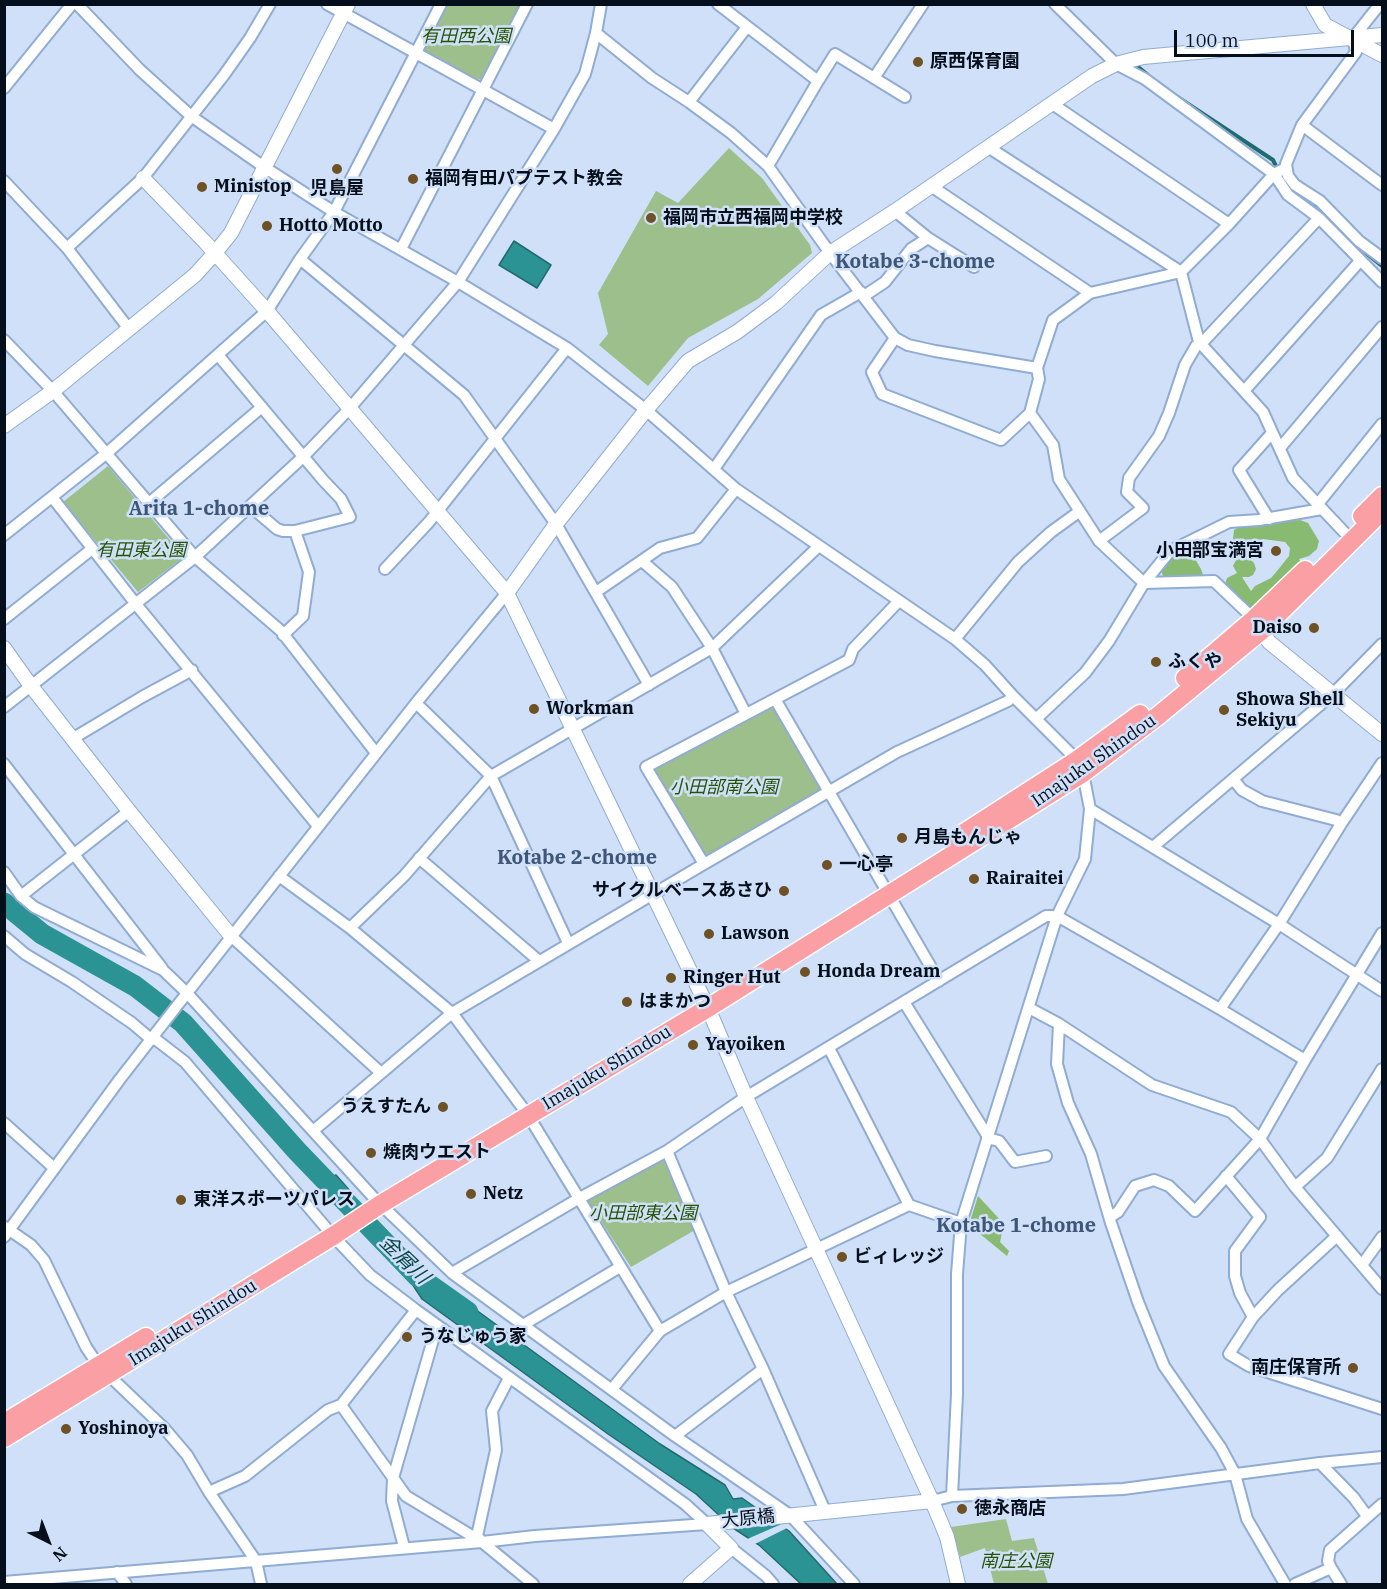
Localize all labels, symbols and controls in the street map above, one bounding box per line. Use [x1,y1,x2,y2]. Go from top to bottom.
scale bar [1177,18,1357,56]
park label: 有田西公園 [421,26,511,48]
text: 100 m [1185,29,1239,52]
place label: 原西保育園 [930,51,1020,73]
marker: 原西保育園 [911,55,925,69]
marker: 児島屋 [330,162,344,176]
place label: 福岡有田パプテスト教会 [425,168,623,190]
marker: 福岡有田パプテスト教会 [406,172,420,186]
place label: Ministop [214,176,292,198]
place label: 児島屋 [310,178,364,200]
marker: Ministop [195,180,209,194]
place label: 福岡市立西福岡中学校 [663,207,843,229]
marker: 福岡市立西福岡中学校 [644,211,658,225]
place label: Hotto Motto [279,215,383,237]
marker: Hotto Motto [260,219,274,233]
district label: Kotabe 3-chome [835,250,995,274]
district label: Arita 1-chome [129,497,269,521]
park label: 有田東公園 [96,540,186,562]
place label: 小田部宝満宮 [1156,540,1264,562]
marker: 小田部宝満宮 [1269,544,1283,558]
place label: Daiso [1252,617,1302,639]
marker: Daiso [1307,621,1321,635]
place label: ふくや [1168,651,1222,673]
marker: ふくや [1149,655,1163,669]
place label: Showa Shell Sekiyu [1236,689,1344,732]
place label: Workman [546,698,634,720]
marker: Workman [527,702,541,716]
marker: Showa Shell Sekiyu [1217,703,1231,717]
street label: Imajuku Shindou [1028,710,1160,812]
park label: 小田部南公園 [670,777,778,799]
place label: 月島もんじゃ [914,827,1022,849]
marker: 月島もんじゃ [895,831,909,845]
district label: Kotabe 2-chome [497,846,657,870]
place label: 一心亭 [839,854,893,876]
marker: 一心亭 [820,858,834,872]
place label: Rairaitei [986,868,1064,890]
marker: Rairaitei [967,872,981,886]
place label: サイクルベースあさひ [592,880,772,902]
marker: サイクルベースあさひ [777,884,791,898]
place label: Lawson [721,923,789,945]
marker: Lawson [702,927,716,941]
place label: Honda Dream [817,961,940,983]
marker: Honda Dream [798,965,812,979]
place label: Ringer Hut [683,967,780,989]
marker: Ringer Hut [664,971,678,985]
place label: はまかつ [639,991,711,1013]
marker: はまかつ [620,995,634,1009]
street label: Imajuku Shindou [539,1021,675,1115]
place label: Yayoiken [705,1034,785,1056]
marker: Yayoiken [686,1038,700,1052]
place label: うえすたん [341,1096,431,1118]
marker: うえすたん [436,1100,450,1114]
place label: 焼肉ウエスト [383,1142,491,1164]
marker: 焼肉ウエスト [364,1146,378,1160]
place label: Netz [483,1183,523,1205]
marker: Netz [464,1187,478,1201]
place label: 東洋スポーツパレス [193,1189,355,1211]
marker: 東洋スポーツパレス [174,1193,188,1207]
park label: 小田部東公園 [589,1203,697,1225]
district label: Kotabe 1-chome [936,1214,1096,1238]
water label: 金屑川 [374,1231,434,1289]
place label: ビィレッジ [854,1246,944,1268]
marker: ビィレッジ [835,1250,849,1264]
street label: Imajuku Shindou [125,1275,261,1371]
place label: うなじゅう家 [419,1326,527,1348]
marker: うなじゅう家 [400,1330,414,1344]
place label: 南庄保育所 [1251,1357,1341,1379]
marker: 南庄保育所 [1346,1361,1360,1375]
place label: Yoshinoya [78,1418,168,1440]
marker: Yoshinoya [59,1422,73,1436]
place label: 徳永商店 [974,1498,1046,1520]
marker: 徳永商店 [955,1502,969,1516]
street label: 大原橋 [720,1505,776,1533]
north arrow [18,1511,78,1571]
text: N [49,1543,71,1566]
park label: 南庄公園 [980,1551,1052,1573]

